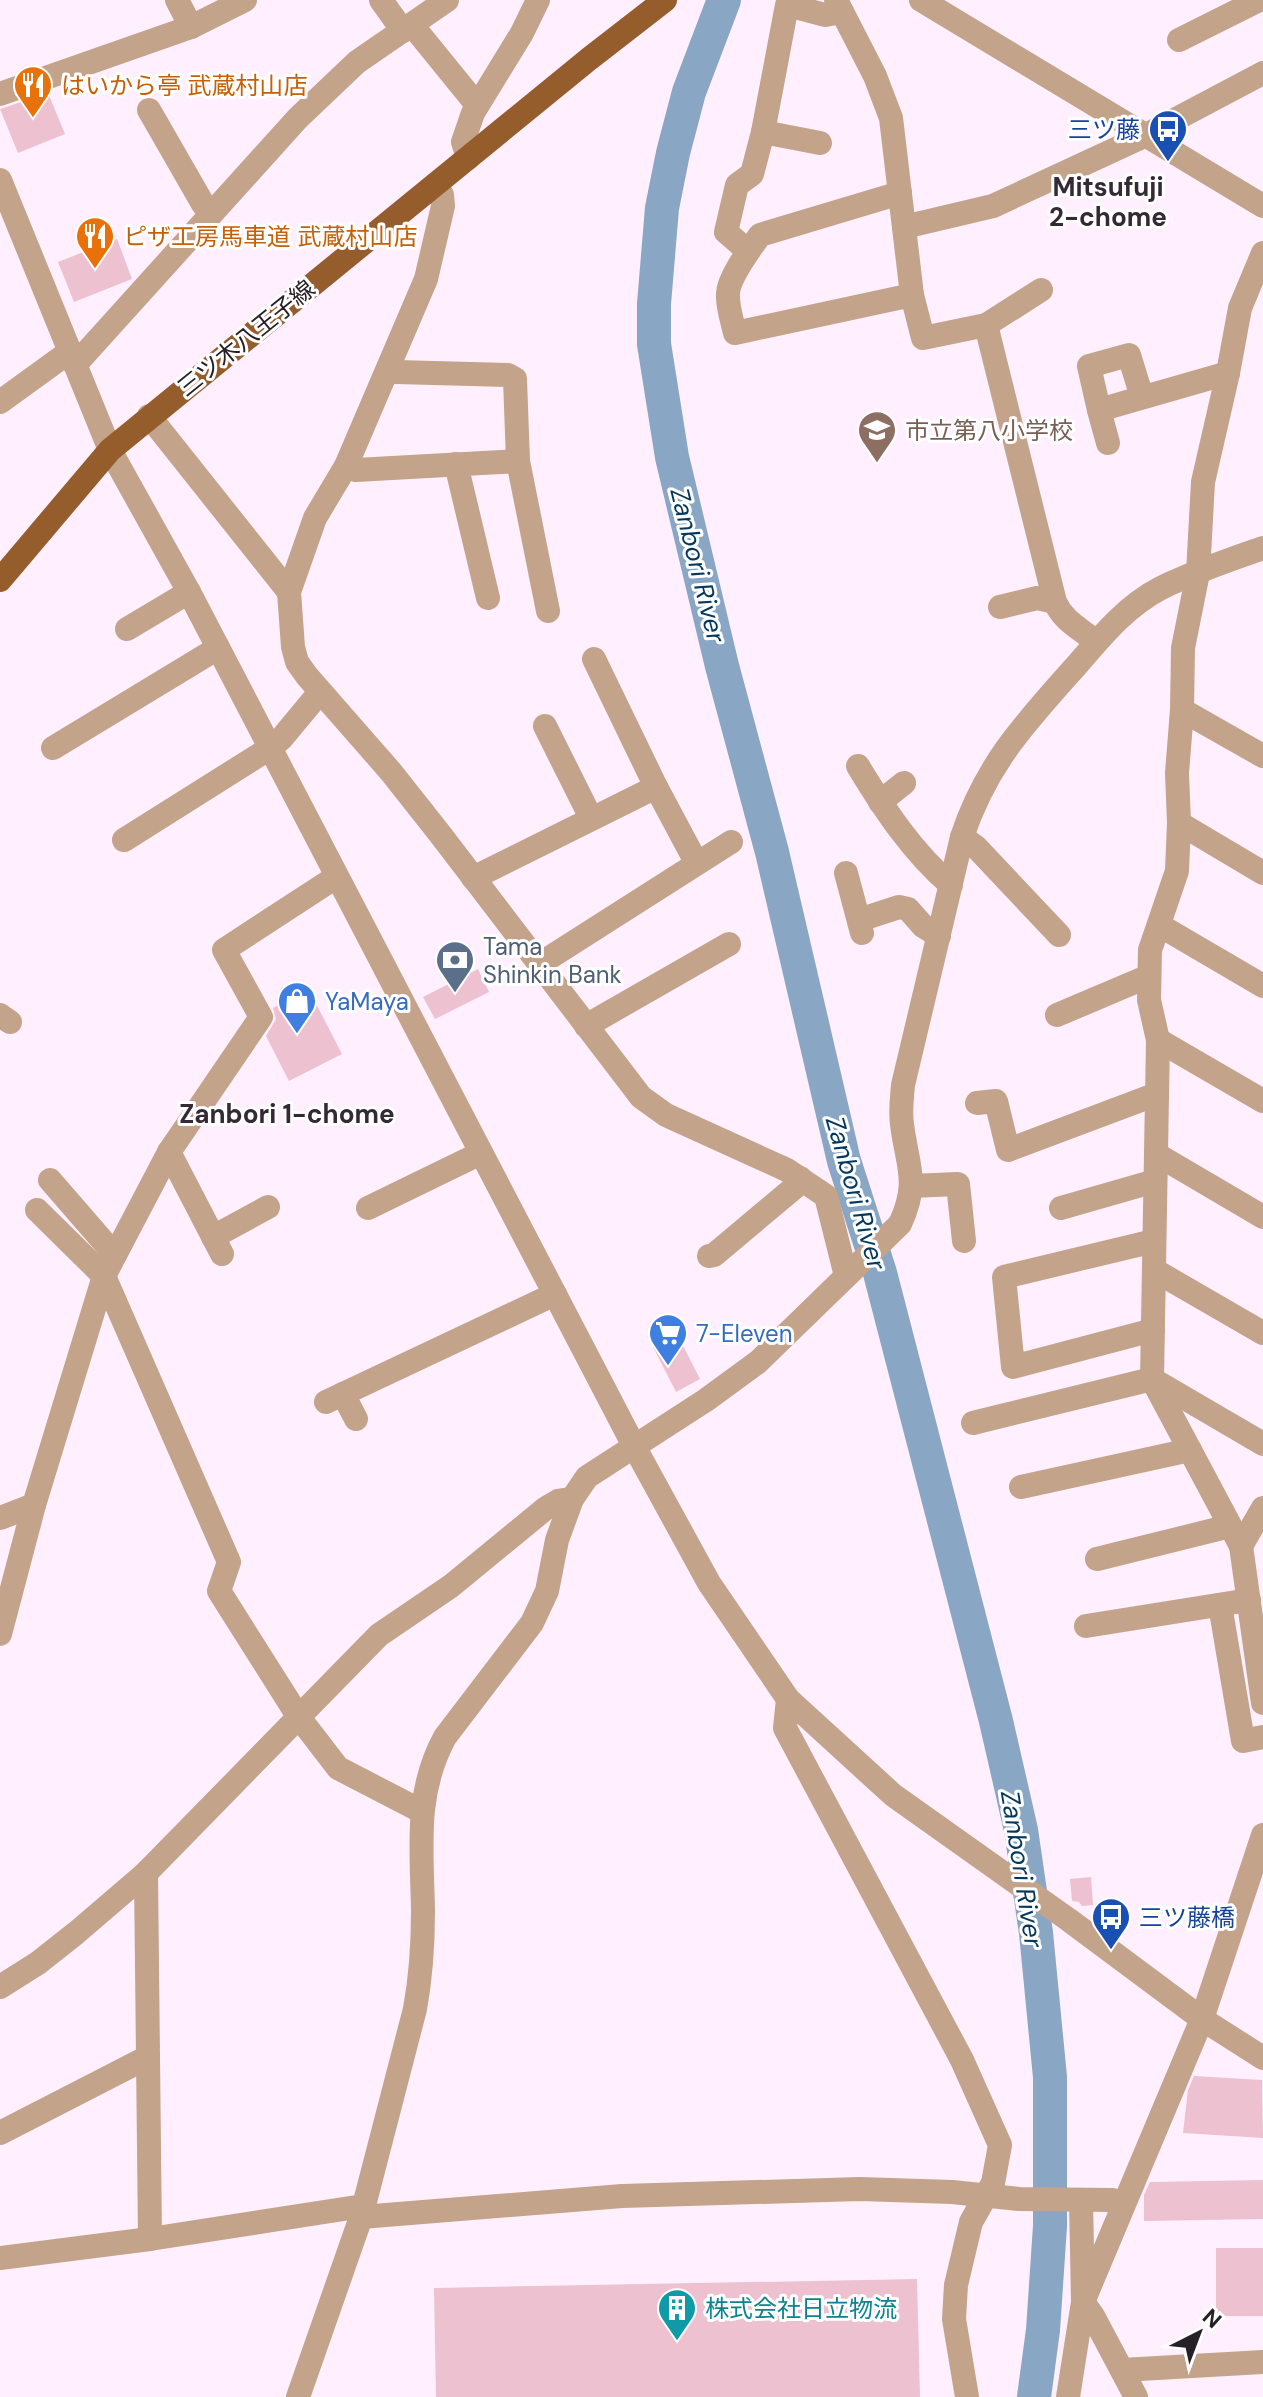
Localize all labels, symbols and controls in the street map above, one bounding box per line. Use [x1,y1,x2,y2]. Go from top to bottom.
restaurant icon: はいから亭 武蔵村山店 [12,64,54,119]
place label: はいから亭 武蔵村山店 [61,70,307,101]
bus stop icon: 三ツ藤 [1147,108,1189,163]
place label: 三ツ藤 [1068,114,1140,145]
district label: Mitsufuji 2-chome [1049,170,1167,234]
restaurant icon: ピザ工房馬車道 武蔵村山店 [74,215,116,270]
place label: ピザ工房馬車道 武蔵村山店 [123,221,417,252]
street label: 三ツ木八王子線 [171,273,321,403]
school or university icon: 市立第八小学校 [856,409,898,464]
place label: 市立第八小学校 [905,415,1073,446]
water label: Zanbori River [662,484,734,647]
place label: Tama Shinkin Bank [483,931,622,990]
bank icon: Tama Shinkin Bank [434,939,476,994]
shop icon: YaMaya [276,980,318,1035]
place label: YaMaya [325,986,409,1017]
district label: Zanbori 1-chome [179,1097,395,1131]
water label: Zanbori River [818,1112,894,1275]
supermarket icon: 7-Eleven [647,1312,689,1367]
place label: 7-Eleven [696,1318,793,1349]
water label: Zanbori River [993,1788,1051,1951]
bus stop icon: 三ツ藤橋 [1090,1896,1132,1951]
place label: 三ツ藤橋 [1139,1902,1235,1933]
building icon: 株式会社日立物流 [656,2287,698,2342]
place label: 株式会社日立物流 [705,2293,897,2324]
north arrow [1159,2293,1239,2373]
text: N [1196,2302,1228,2335]

